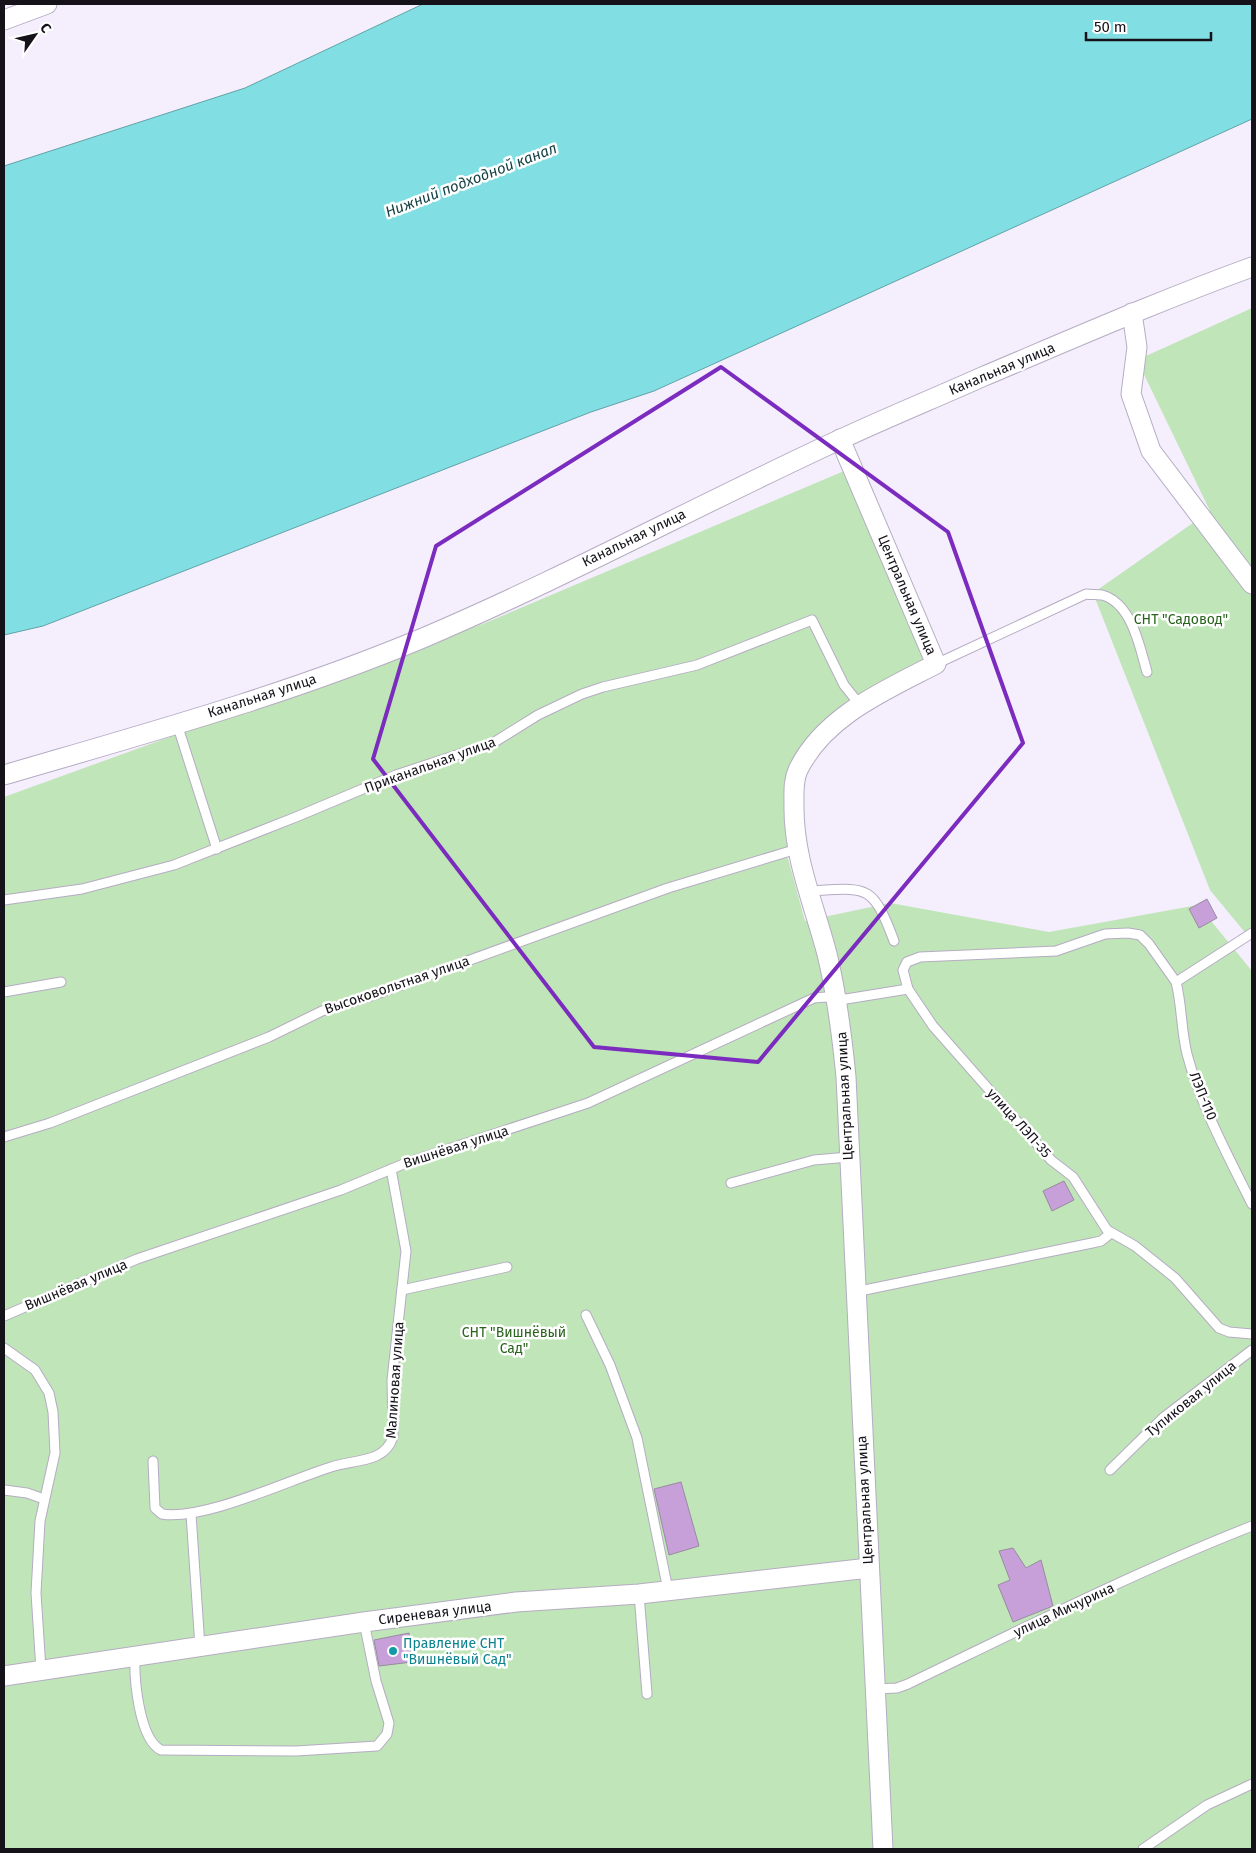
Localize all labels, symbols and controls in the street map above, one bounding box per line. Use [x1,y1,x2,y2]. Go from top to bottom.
north arrow [10,10,60,60]
scale bar [1086,10,1211,42]
text: 50 m [1094,18,1127,36]
text: С [36,20,55,36]
water label: Нижний подходной канал [383,139,559,221]
street label: Канальная улица [947,339,1057,399]
street label: Канальная улица [579,506,689,570]
street label: Центральная улица [874,532,940,658]
park label: СНТ "Садовод" [1134,611,1228,628]
street label: Канальная улица [205,670,319,722]
street label: Приканальная улица [362,733,498,797]
street label: Высоковольтная улица [322,952,472,1018]
street label: Центральная улица [833,1031,857,1161]
street label: ЛЭП-110 [1186,1069,1220,1123]
street label: улица ЛЭП-35 [983,1085,1055,1161]
street label: Вишнёвая улица [401,1122,511,1172]
street label: Вишнёвая улица [22,1256,130,1314]
street label: Малиновая улица [382,1321,408,1439]
park label: СНТ "Вишнёвый Сад" [462,1324,566,1357]
street label: Тупиковая улица [1142,1357,1240,1441]
street label: Центральная улица [853,1435,877,1565]
street label: улица Мичурина [1011,1579,1117,1641]
street label: Сиреневая улица [378,1598,492,1628]
place label: Правление СНТ "Вишнёвый Сад" [403,1635,512,1668]
marker: Правление СНТ "Вишнёвый Сад" [387,1645,399,1657]

